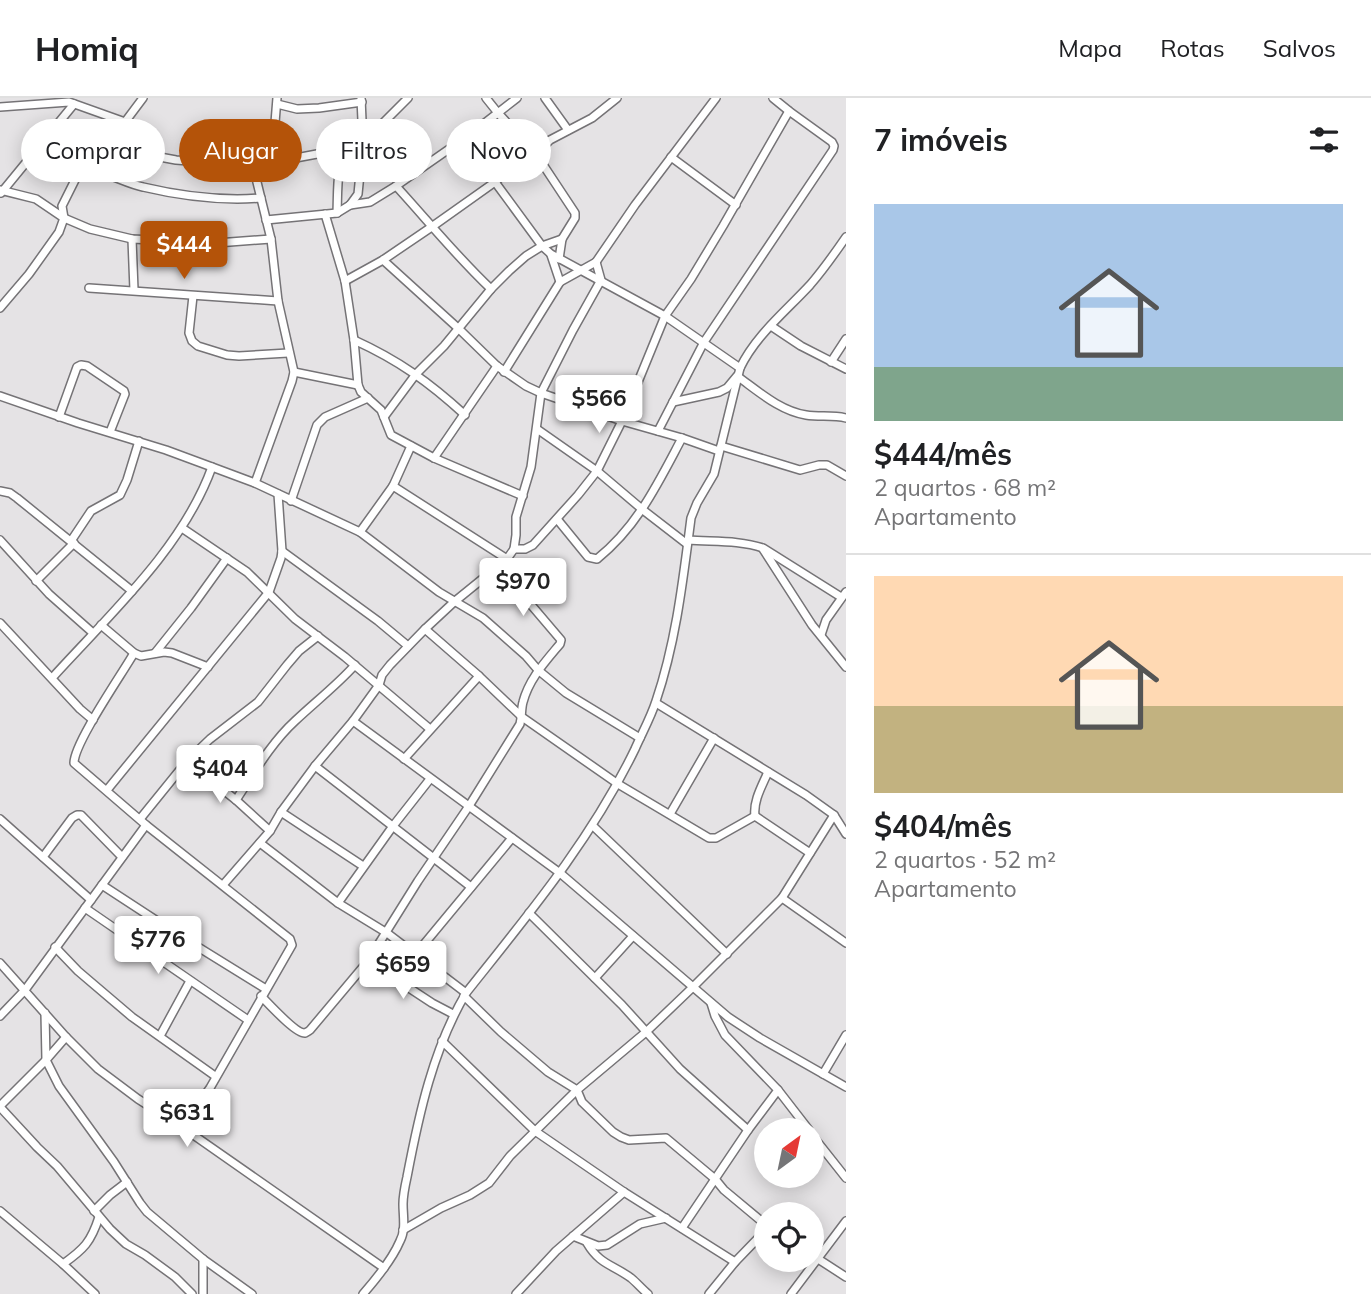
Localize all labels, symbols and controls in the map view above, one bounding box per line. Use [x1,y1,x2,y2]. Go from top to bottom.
text: Homiq [35,28,139,69]
text: Mapa [1058,33,1122,63]
text: Rotas [1160,33,1225,63]
text: Salvos [1263,33,1336,63]
chip: Comprar [21,119,165,182]
chip: Alugar [179,119,302,182]
chip: Filtros [316,119,432,182]
chip: Novo [446,119,551,182]
text: 7 imóveis [874,121,1008,159]
icon: filters [1305,121,1343,159]
pin: $444 [143,222,225,281]
text: $444 [156,229,212,258]
icon: home [1046,250,1172,376]
pin: $566 [558,376,640,435]
text: $566 [571,383,627,412]
text: $444/mês [874,435,1012,473]
text: 2 quartos · 68 m² [874,473,1056,502]
text: Apartamento [874,502,1017,531]
pin: $970 [482,559,564,618]
text: $970 [495,566,551,595]
icon: home [1046,622,1172,748]
pin: $404 [179,746,261,805]
text: $404 [192,753,248,782]
text: $404/mês [874,807,1012,845]
text: 2 quartos · 52 m² [874,845,1056,874]
text: Apartamento [874,874,1017,903]
pin: $776 [117,916,199,976]
text: $776 [130,924,186,953]
pin: $659 [362,942,444,1001]
text: $659 [375,949,431,978]
pin: $631 [146,1090,228,1149]
text: $631 [159,1097,215,1126]
north arrow [754,1118,824,1188]
map controls [754,1118,824,1272]
button: locate [754,1202,824,1272]

